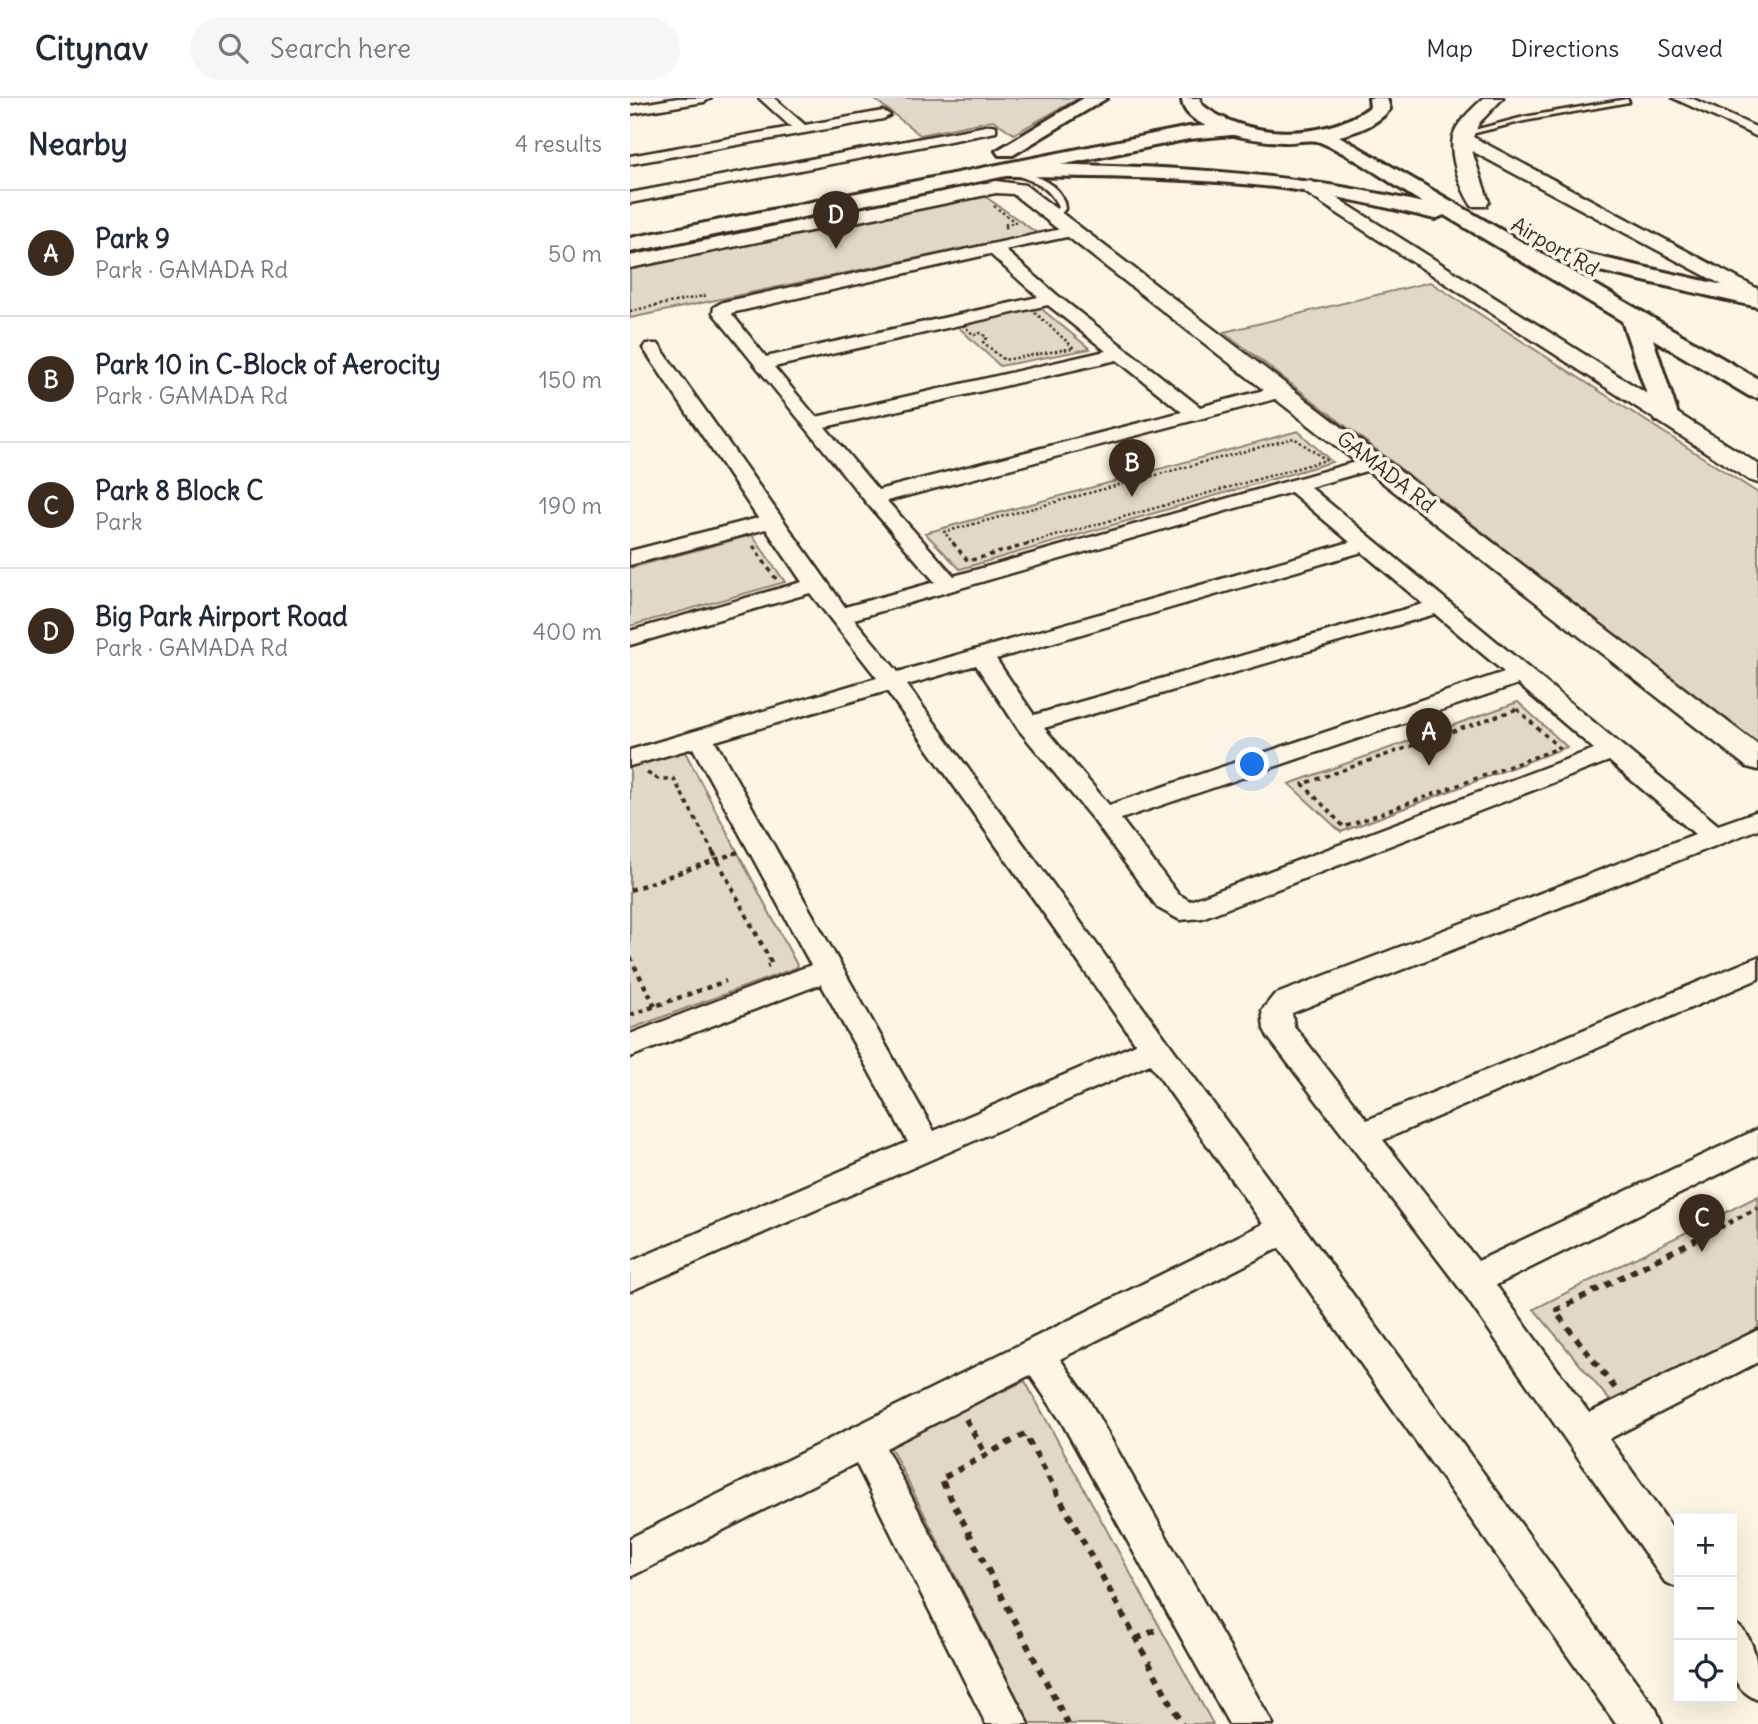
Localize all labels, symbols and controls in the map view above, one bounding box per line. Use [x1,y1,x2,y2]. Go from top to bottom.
search box [190,17,680,80]
text: Citynav [35,27,148,69]
icon: search [214,29,252,67]
text: Search here [270,32,411,65]
text: Map [1426,33,1473,63]
text: Directions [1511,33,1619,63]
text: Saved [1657,33,1723,63]
text: Nearby [28,125,128,163]
text: 4 results [515,129,602,158]
pin: D [813,191,859,249]
street label: Airport Rd [1507,211,1604,282]
text: Park 9 [95,222,170,255]
text: A [44,239,58,268]
text: 50 m [548,239,602,268]
text: Park · GAMADA Rd [95,255,288,284]
text: Park 10 in C-Block of Aerocity [95,348,441,381]
text: B [43,365,59,394]
text: 150 m [539,365,602,394]
text: Park · GAMADA Rd [95,381,288,410]
street label: GAMADA Rd [1331,425,1441,519]
pin: B [1109,439,1155,497]
text: Park 8 Block C [95,474,263,507]
text: C [43,491,59,520]
text: 190 m [539,491,602,520]
text: Park [95,507,143,536]
text: Big Park Airport Road [95,600,348,633]
text: D [43,617,59,646]
text: 400 m [533,617,602,646]
text: Park · GAMADA Rd [95,633,288,662]
pin: A [1406,708,1452,766]
your location [1235,747,1269,781]
pin: C [1679,1194,1725,1252]
map controls [1674,1514,1737,1703]
button: + [1674,1514,1737,1577]
button: − [1674,1577,1737,1640]
button: locate [1674,1640,1737,1703]

